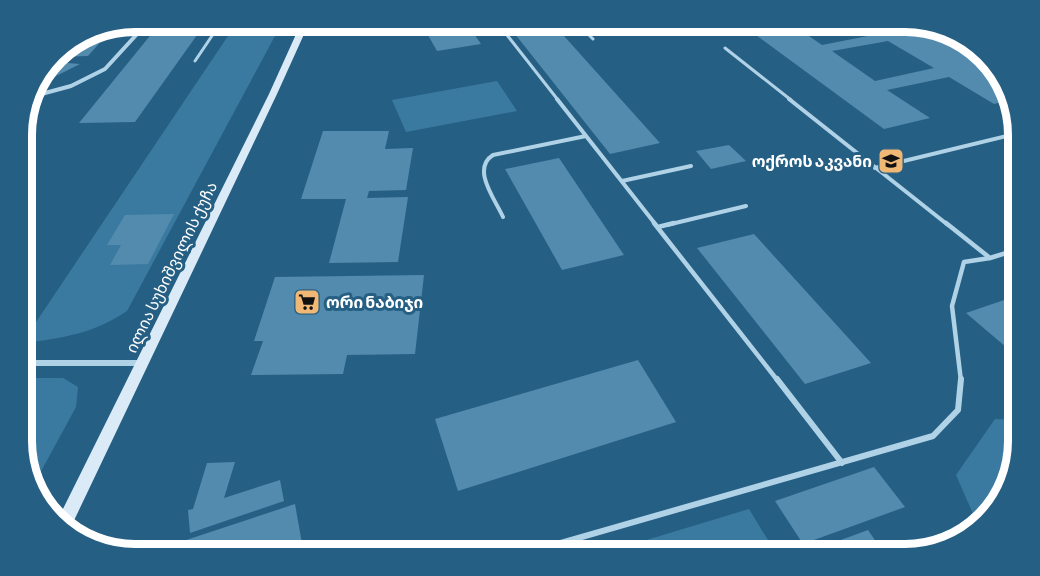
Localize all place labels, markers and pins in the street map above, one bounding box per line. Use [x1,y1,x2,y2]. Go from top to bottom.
school or university icon: ოქროს აკვანი [876,146,906,176]
place label: ოქროს აკვანი [752,152,872,171]
supermarket icon: ორი ნაბიჯი [292,287,322,317]
place label: ორი ნაბიჯი [326,293,423,312]

